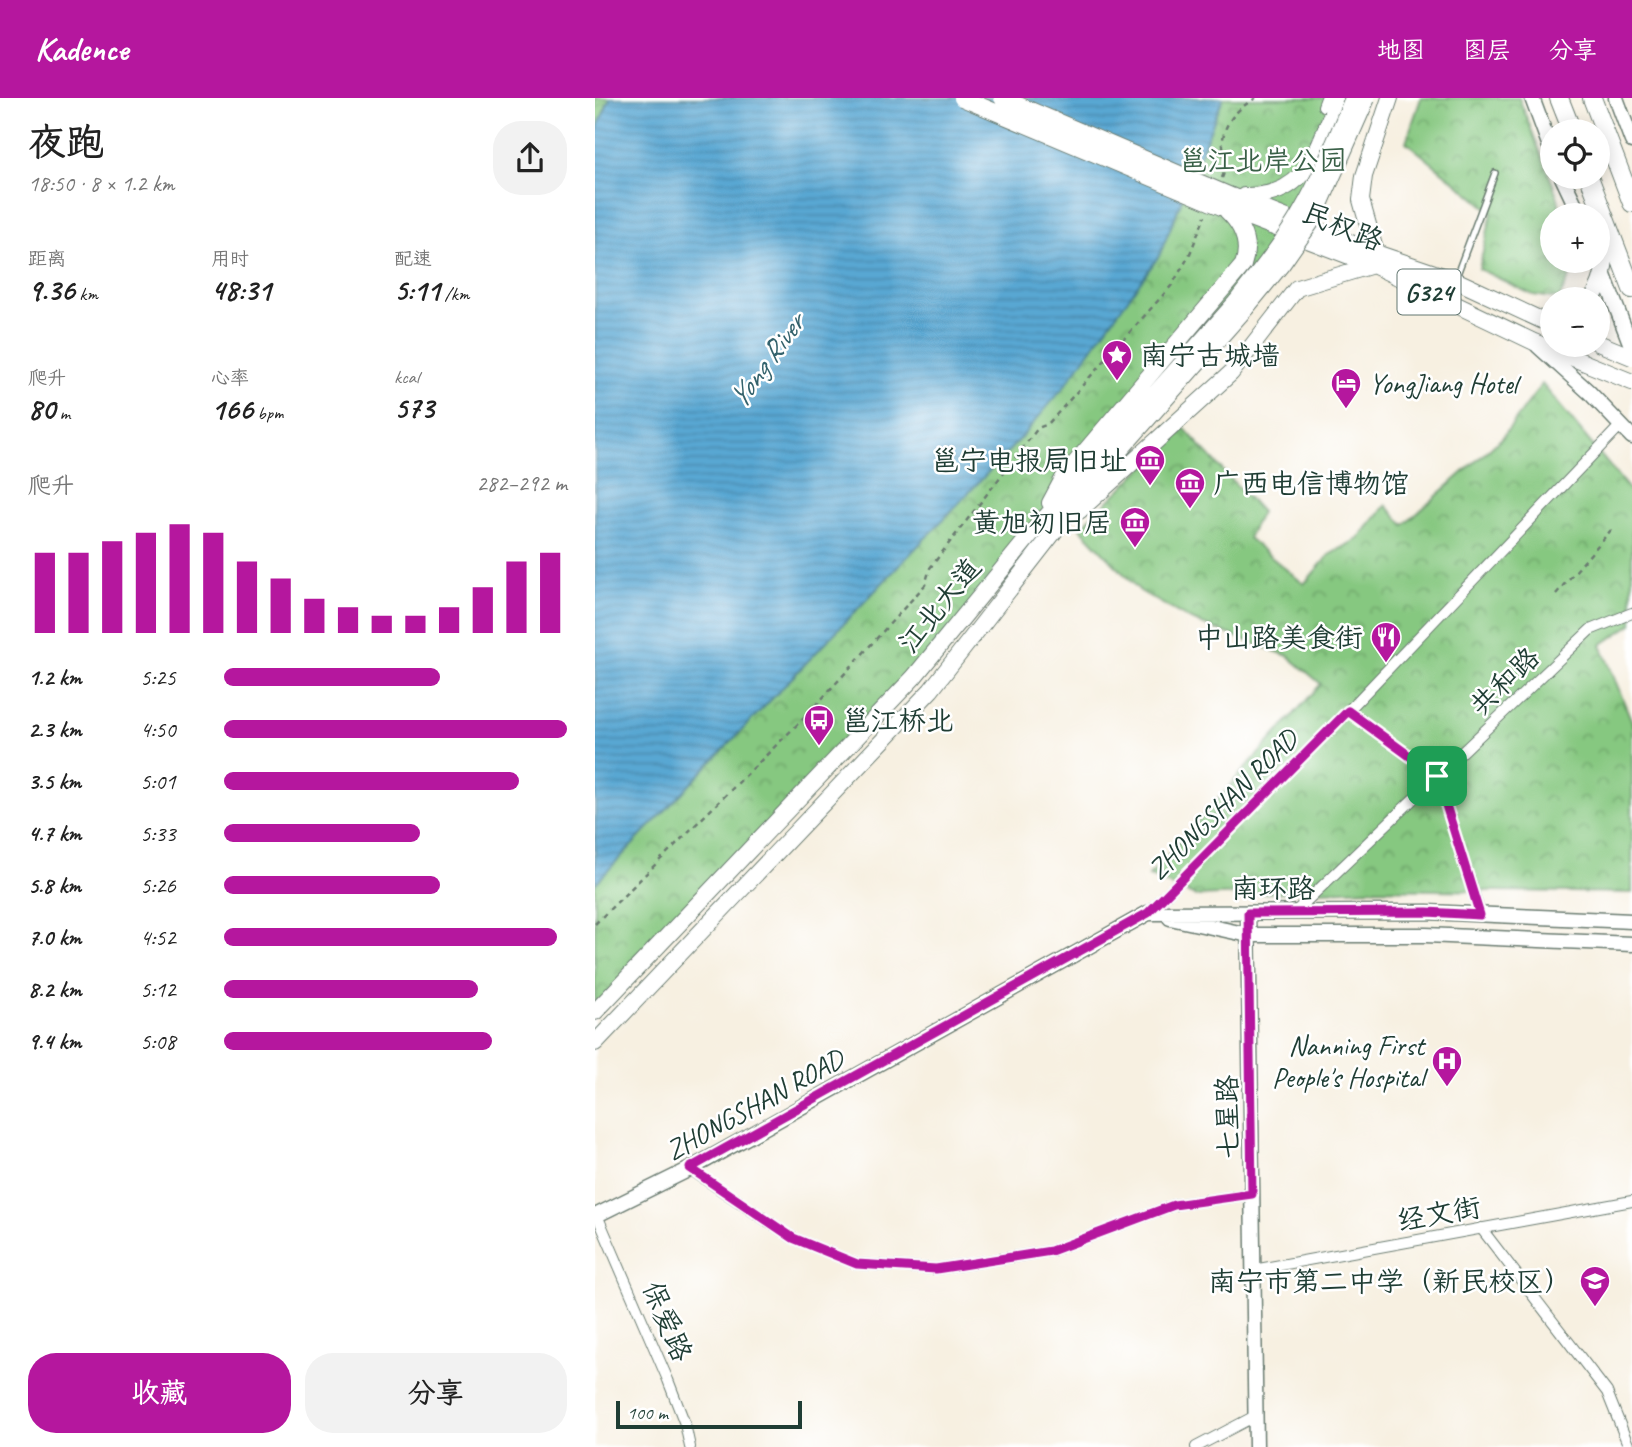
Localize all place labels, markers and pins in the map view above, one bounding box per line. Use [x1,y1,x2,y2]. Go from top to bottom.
place icon: 南宁古城墙 [1100,338,1134,382]
place label: 南宁古城墙 [1140,338,1280,373]
hotel icon: YongJiang Hotel [1329,366,1363,410]
place label: YongJiang Hotel [1369,366,1523,401]
place label: 邕宁电报局旧址 [931,443,1127,478]
museum icon: 邕宁电报局旧址 [1133,443,1167,487]
museum icon: 广西电信博物馆 [1173,466,1207,510]
place label: 广西电信博物馆 [1213,466,1409,501]
place label: 黄旭初旧居 [972,505,1112,540]
museum icon: 黄旭初旧居 [1118,505,1152,549]
place label: 中山路美食街 [1195,620,1363,655]
restaurant icon: 中山路美食街 [1369,620,1403,664]
bus stop icon: 邕江桥北 [802,703,836,747]
place label: 邕江桥北 [842,703,954,738]
pin [1407,746,1467,806]
place label: Nanning First People's Hospital [1272,1028,1429,1095]
hospital icon: Nanning First People's Hospital [1430,1044,1464,1088]
place label: 南宁市第二中学（新民校区） [1208,1264,1572,1299]
school or university icon: 南宁市第二中学（新民校区） [1578,1264,1612,1308]

